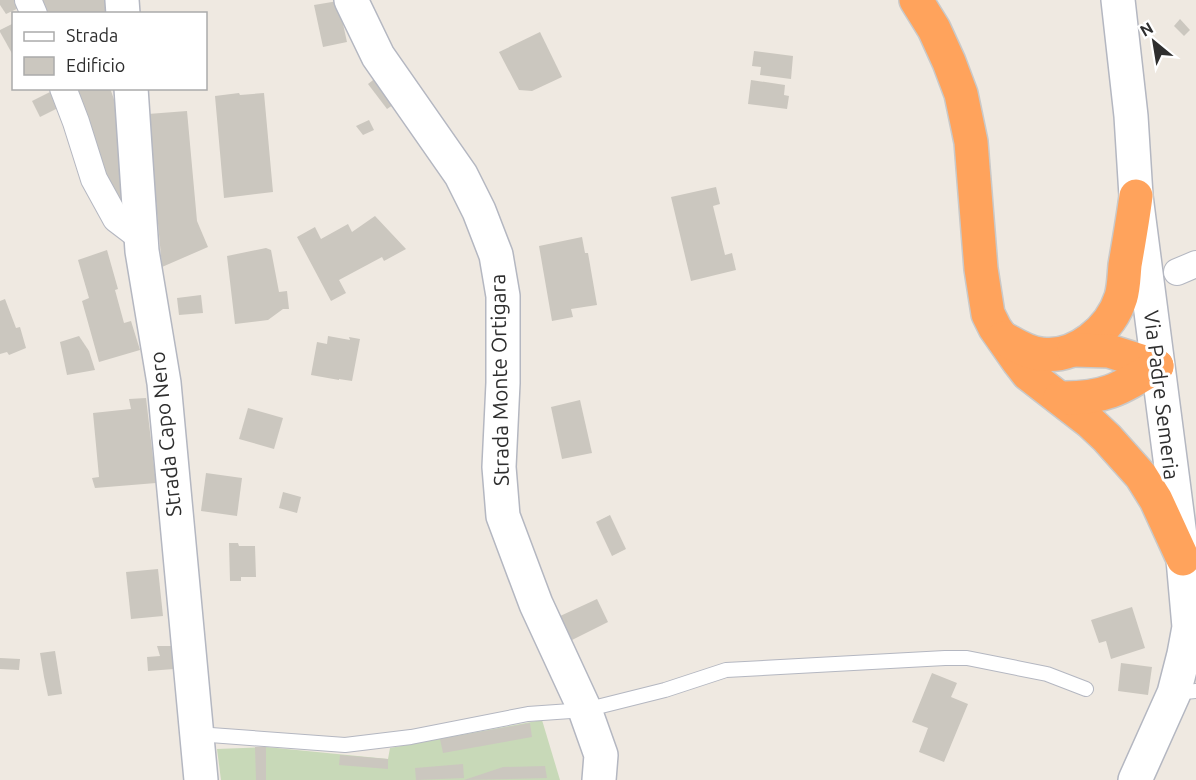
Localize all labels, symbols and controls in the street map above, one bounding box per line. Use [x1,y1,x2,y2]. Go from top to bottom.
legend [12,12,207,90]
north arrow [1124,12,1184,72]
text: N [1137,18,1156,40]
text: Strada [66,25,118,45]
text: Edificio [66,55,125,75]
street label: Strada Monte Ortigara [485,274,513,486]
street label: Via Padre Semeria [1140,309,1184,481]
street label: Strada Capo Nero [144,350,186,518]

